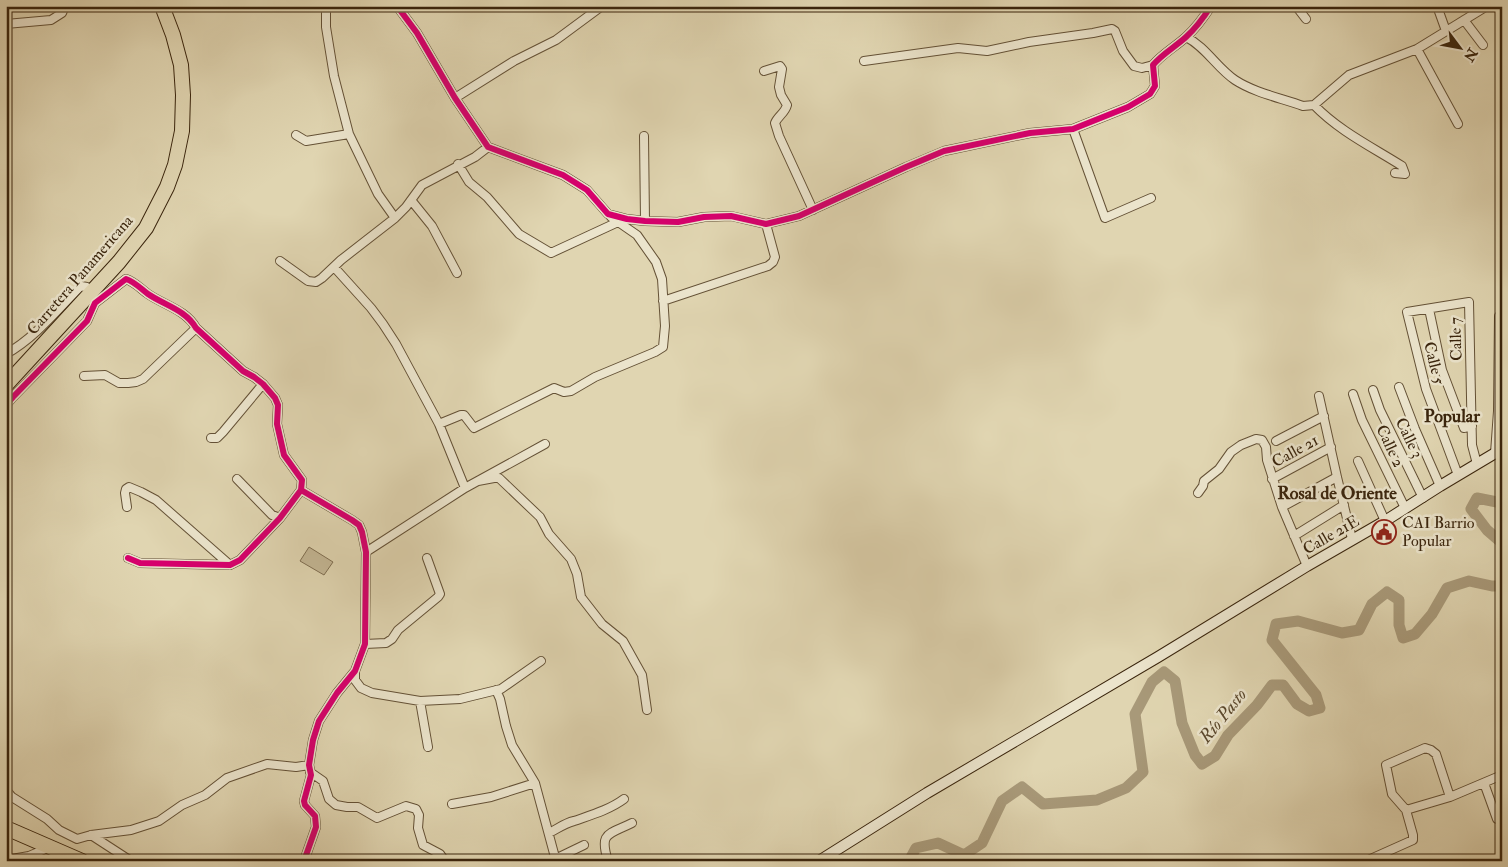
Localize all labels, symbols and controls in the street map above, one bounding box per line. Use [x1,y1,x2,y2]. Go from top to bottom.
north arrow [1436,22,1486,72]
text: N [1460,44,1482,65]
street label: Carretera Panamericana [23,211,138,339]
street label: Calle 7 [1445,316,1467,361]
street label: Calle 5 [1419,339,1449,387]
district label: Popular [1424,405,1480,428]
street label: Calle 3 [1391,414,1427,462]
street label: Calle 2 [1372,422,1408,470]
street label: Calle 21 [1268,430,1322,472]
district label: Rosal de Oriente [1277,482,1397,505]
street label: Calle 21E [1299,511,1363,559]
place label: CAI Barrio Popular [1402,513,1475,552]
public building icon: CAI Barrio Popular [1371,519,1397,545]
water label: Río Pasto [1194,684,1252,749]

